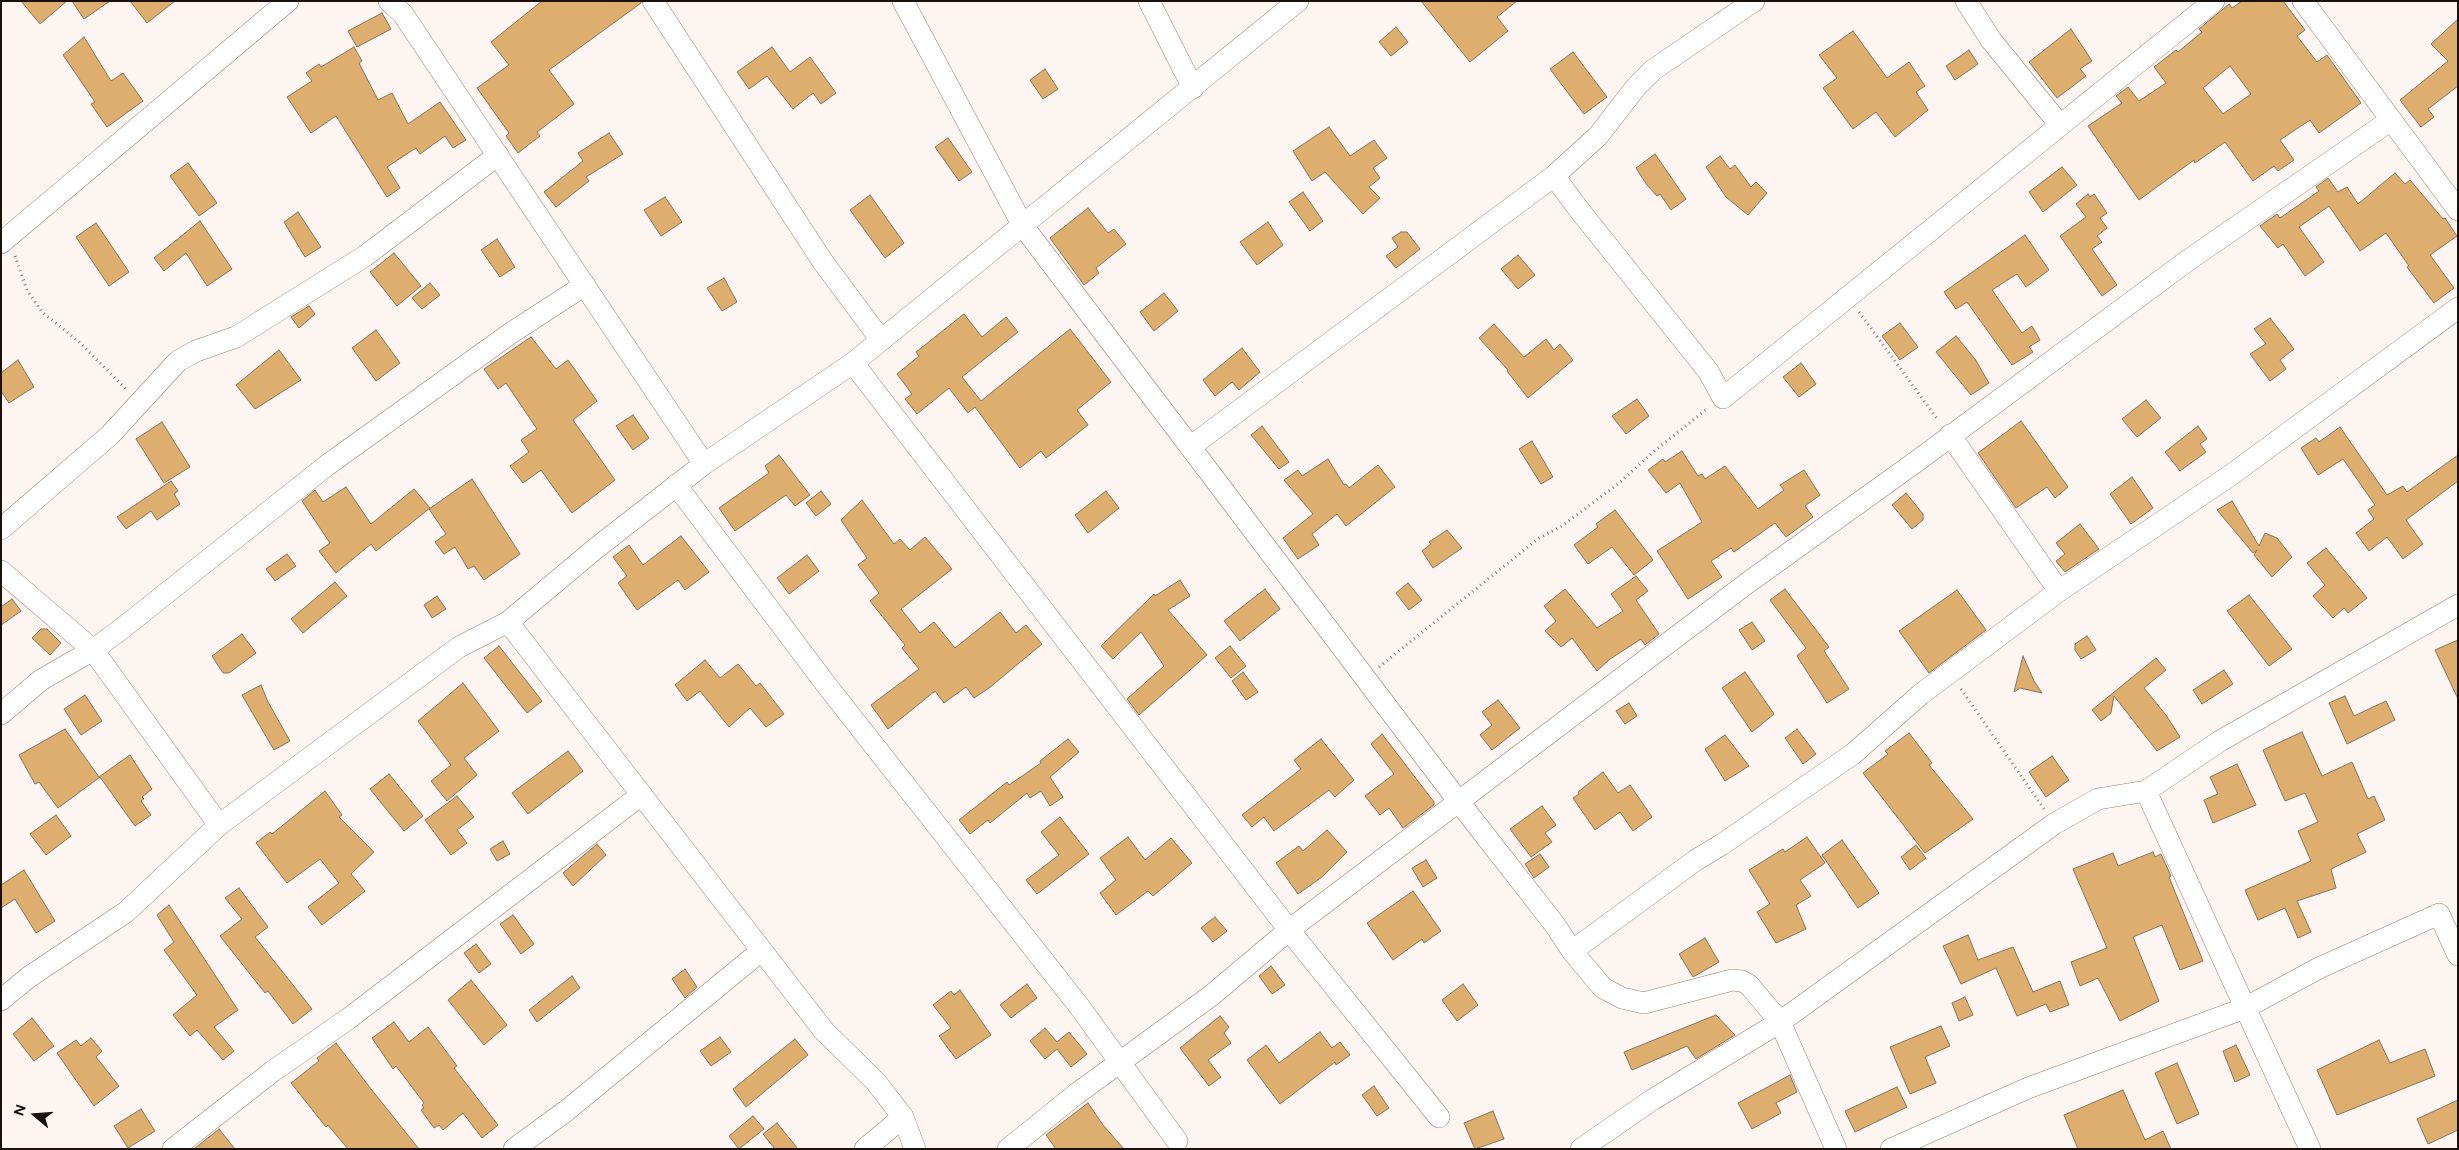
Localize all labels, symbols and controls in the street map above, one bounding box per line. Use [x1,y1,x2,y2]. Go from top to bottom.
north arrow [10,1090,60,1140]
text: N [10,1102,30,1118]

